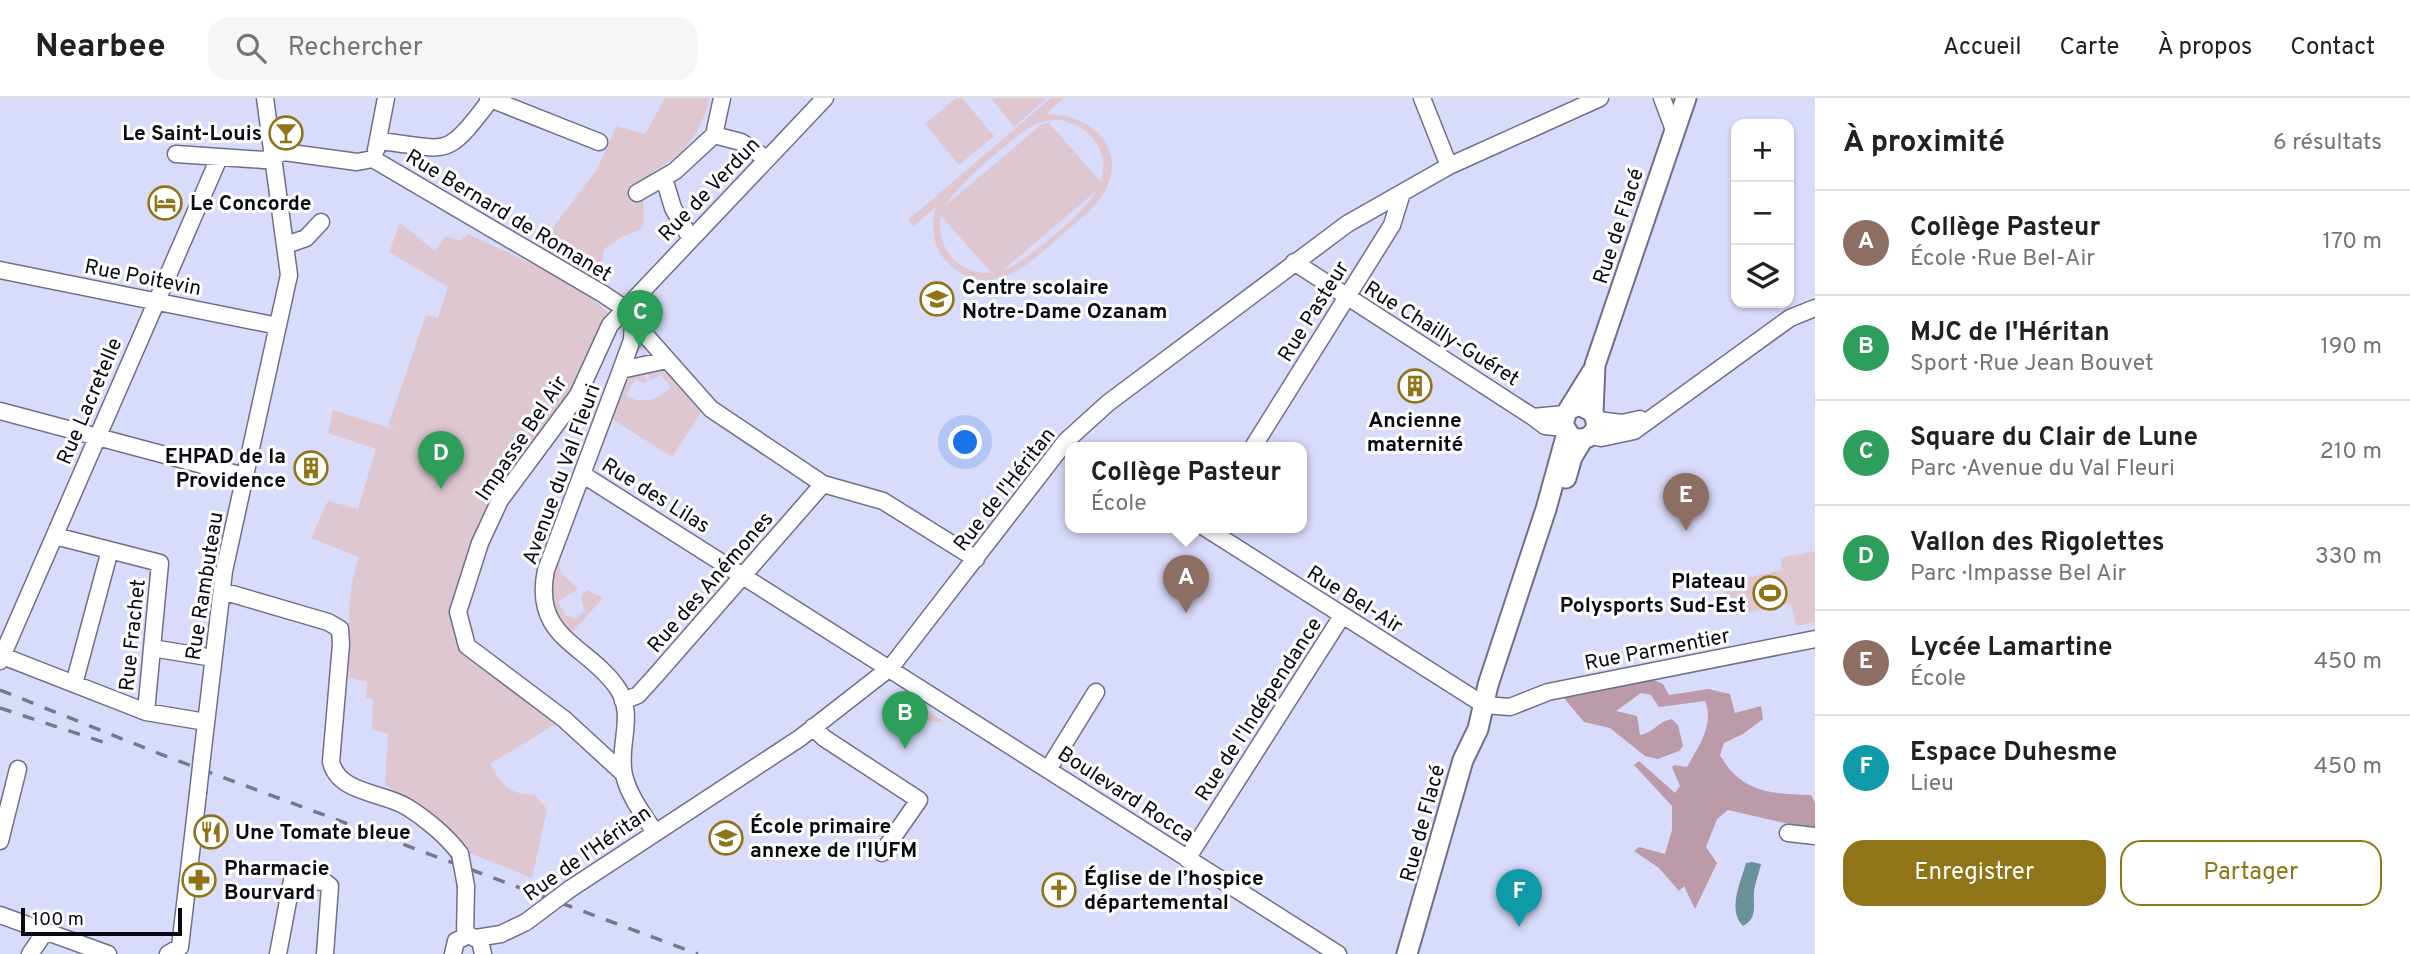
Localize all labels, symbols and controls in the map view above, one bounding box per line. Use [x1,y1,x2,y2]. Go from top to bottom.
search box [208,17,698,80]
text: Nearbee [35,27,166,69]
icon: search [232,29,270,67]
text: Rechercher [288,32,423,65]
text: Accueil [1943,33,2022,63]
text: Carte [2060,33,2119,63]
text: À propos [2157,33,2252,63]
text: Contact [2290,33,2375,63]
bar icon: Le Saint-Louis [267,114,305,152]
map controls [1731,119,1794,308]
button: + [1731,119,1794,182]
place label: Le Saint-Louis [122,121,262,148]
text: À proximité [1843,125,2005,162]
text: 6 résultats [2273,129,2382,158]
street label: Rue de Verdun [653,132,767,248]
street label: Rue Bernard de Romanet [400,144,616,289]
street label: Rue de Flacé [1588,165,1651,288]
button: − [1731,182,1794,245]
hotel icon: Le Concorde [146,184,184,222]
place label: Le Concorde [190,191,311,218]
text: Collège Pasteur [1910,212,2100,245]
text: A [1858,228,1874,257]
text: 170 m [2323,228,2382,257]
button: layers [1731,245,1794,308]
text: École · Rue Bel-Air [1910,245,2095,274]
street label: Rue Poitevin [82,254,203,303]
street label: Rue Pasteur [1273,256,1356,367]
place label: Centre scolaire Notre-Dame Ozanam [962,275,1167,326]
street label: Rue Chailly-Guéret [1359,276,1524,393]
school or university icon: Centre scolaire Notre-Dame Ozanam [918,280,956,318]
pin: C [617,290,663,348]
text: MJC de l'Héritan [1910,317,2110,350]
text: B [1858,333,1874,362]
text: 190 m [2320,333,2382,362]
street label: Rue Lacretelle [52,334,129,469]
text: Sport · Rue Jean Bouvet [1910,350,2154,379]
building icon: Ancienne maternité [1396,367,1434,405]
street label: Impasse Bel Air [470,371,574,507]
street label: Avenue du Val Fleuri [517,380,608,569]
place label: Ancienne maternité [1367,408,1463,459]
text: Square du Clair de Lune [1910,422,2198,455]
street label: Rue de l'Héritan [948,423,1062,557]
your location [948,425,982,459]
pin: D [418,431,464,489]
text: C [1859,438,1873,467]
text: 210 m [2320,438,2382,467]
popup [1065,442,1307,533]
place label: EHPAD de la Providence [165,444,286,495]
building icon: EHPAD de la Providence [292,449,330,487]
street label: Rue des Lilas [596,452,714,540]
text: Parc · Avenue du Val Fleuri [1910,455,2175,484]
text: Collège Pasteur [1091,457,1281,490]
pin: E [1663,473,1709,531]
text: École [1091,490,1147,519]
street label: Rue des Anémones [642,507,780,659]
street label: Rue Rambuteau [180,510,231,662]
text: Vallon des Rigolettes [1910,527,2165,560]
text: D [1858,543,1874,572]
text: 330 m [2315,543,2382,572]
pin: A [1163,555,1209,613]
street label: Rue Bel-Air [1301,560,1407,640]
text: Parc · Impasse Bel Air [1910,560,2127,589]
place label: Plateau Polysports Sud-Est [1560,569,1746,620]
sports icon: Plateau Polysports Sud-Est [1751,574,1789,612]
street label: Rue Frachet [114,578,153,693]
street label: Rue de l'Indépendance [1190,613,1329,807]
street label: Rue Parmentier [1582,623,1732,678]
text: Lycée Lamartine [1910,632,2112,665]
text: E [1859,648,1873,677]
text: 450 m [2314,648,2382,677]
text: École [1910,665,1966,694]
pin: B [882,691,928,749]
text: Espace Duhesme [1910,737,2117,770]
street label: Boulevard Rocca [1052,741,1199,849]
text: F [1859,753,1873,782]
text: 450 m [2314,753,2382,782]
street label: Rue de Flacé [1395,762,1452,885]
text: Lieu [1910,770,1954,799]
street label: Rue de l'Héritan [519,800,657,908]
restaurant icon: Une Tomate bleue [192,813,230,851]
place label: École primaire annexe de l'IUFM [750,813,917,865]
school or university icon: École primaire annexe de l'IUFM [707,819,745,857]
place label: Une Tomate bleue [235,820,411,847]
button: Enregistrer [1843,840,2106,906]
button: Partager [2120,840,2382,906]
place label: Pharmacie Bourvard [224,856,329,907]
pharmacy icon: Pharmacie Bourvard [180,861,218,899]
place label: Église de l’hospice départemental [1084,865,1264,917]
pin: F [1496,869,1542,927]
church icon: Église de l’hospice départemental [1040,871,1078,909]
scale bar [21,905,182,937]
text: 100 m [32,908,84,932]

